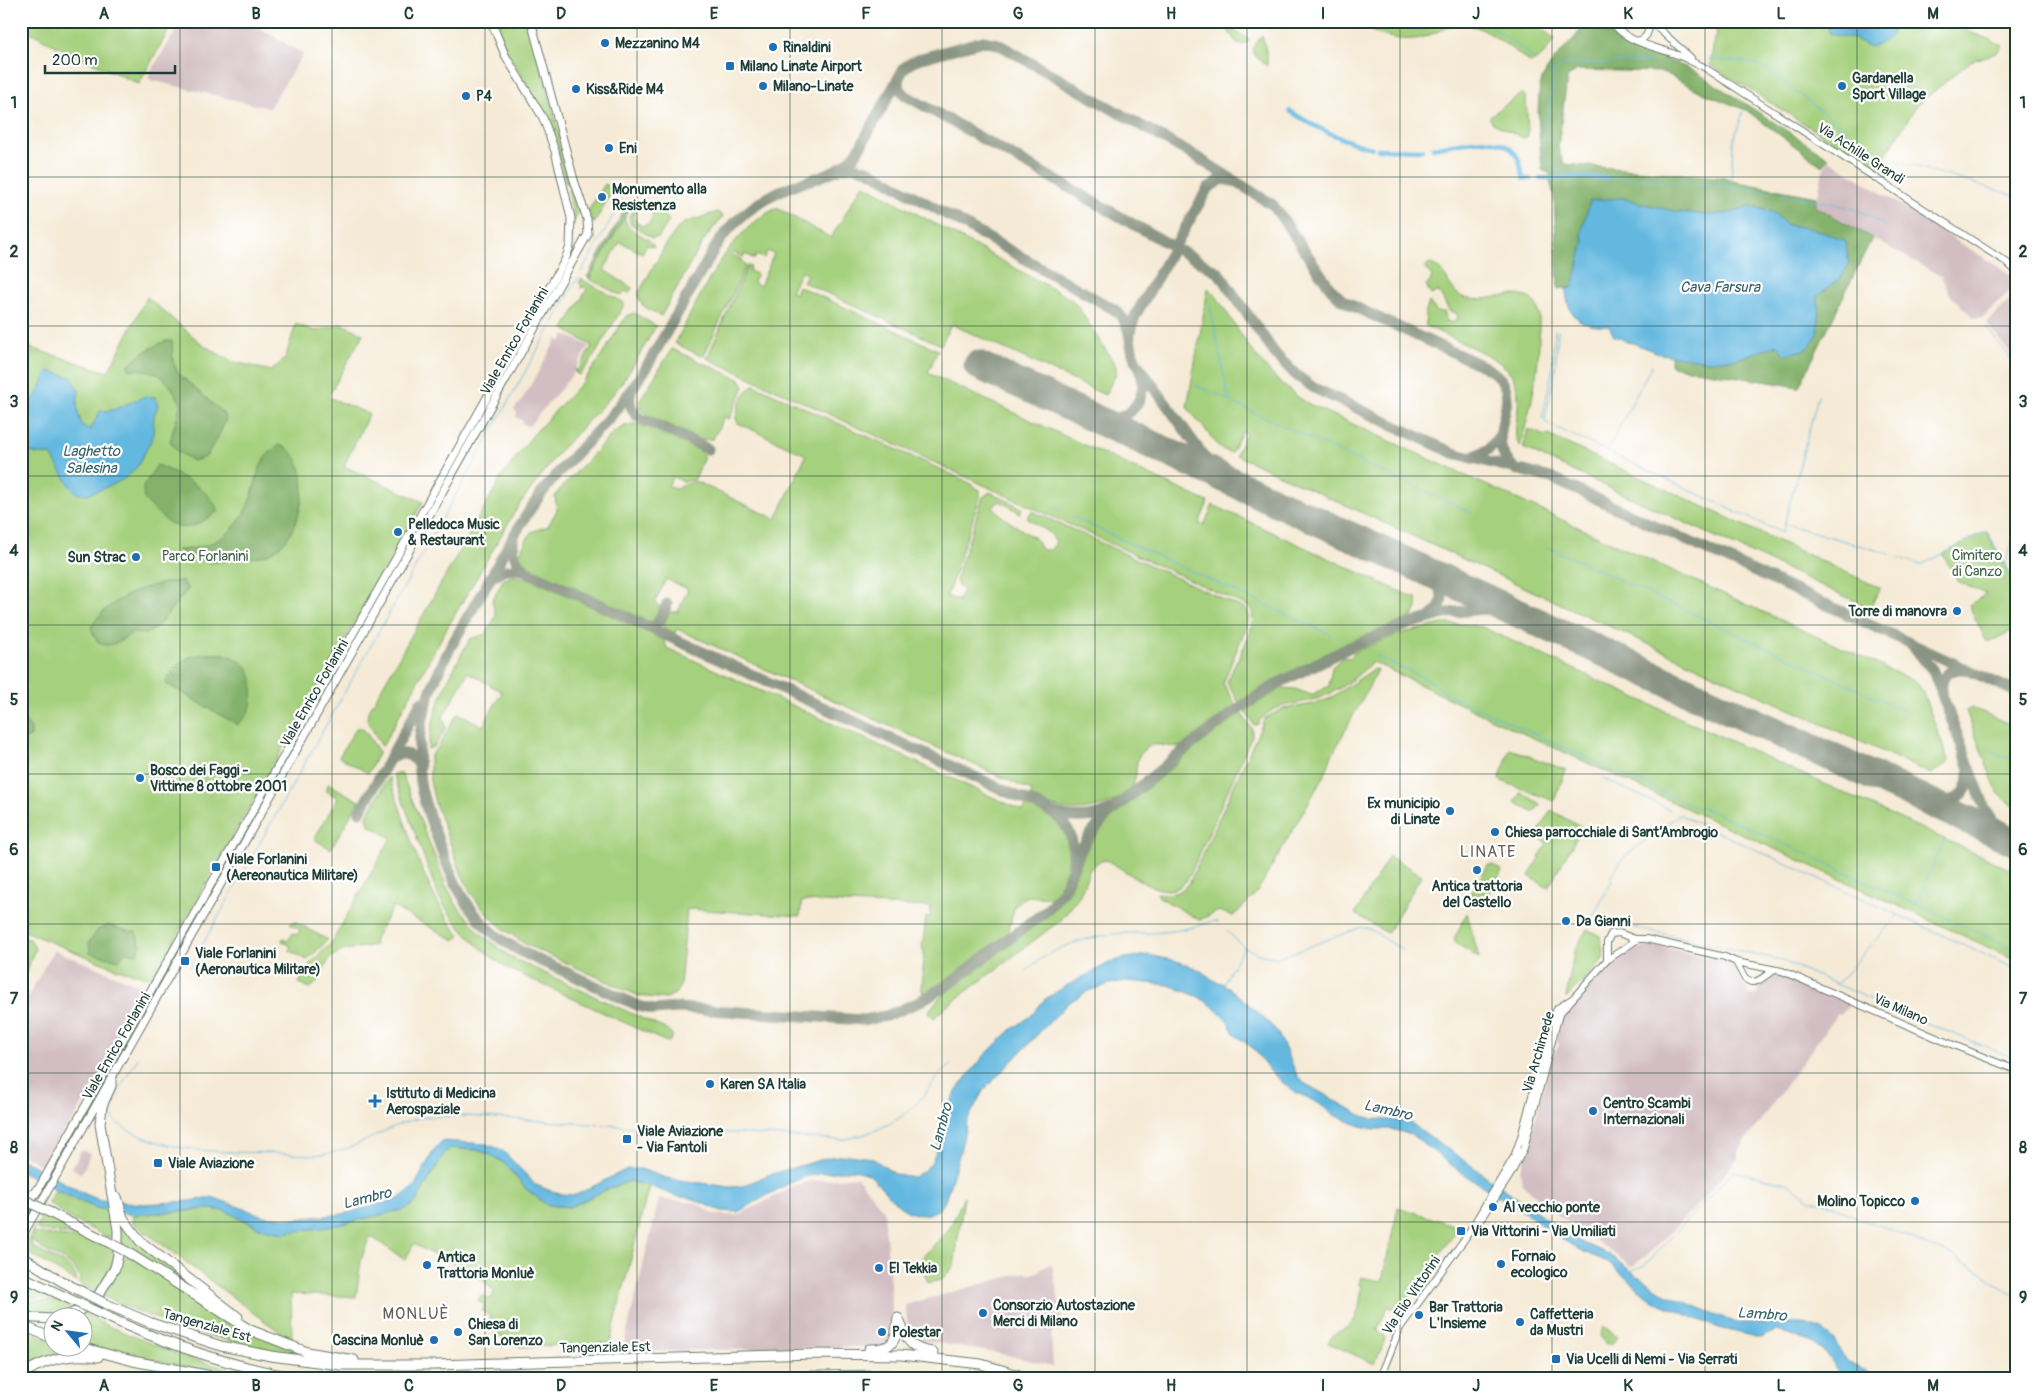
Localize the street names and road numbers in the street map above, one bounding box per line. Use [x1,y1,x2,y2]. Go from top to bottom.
street label: Via Achille Grandi [1814,119,1908,188]
street label: Viale Enrico Forlanini [477,284,552,398]
street label: Viale Enrico Forlanini [277,636,352,750]
street label: Viale Enrico Forlanini [79,989,154,1103]
street label: Via Milano [1871,990,1931,1029]
street label: Via Archimede [1519,1009,1558,1095]
street label: Via Elio Vittorini [1379,1252,1444,1338]
street label: Tangenziale Est [161,1305,253,1346]
street label: Tangenziale Est [559,1338,651,1357]

